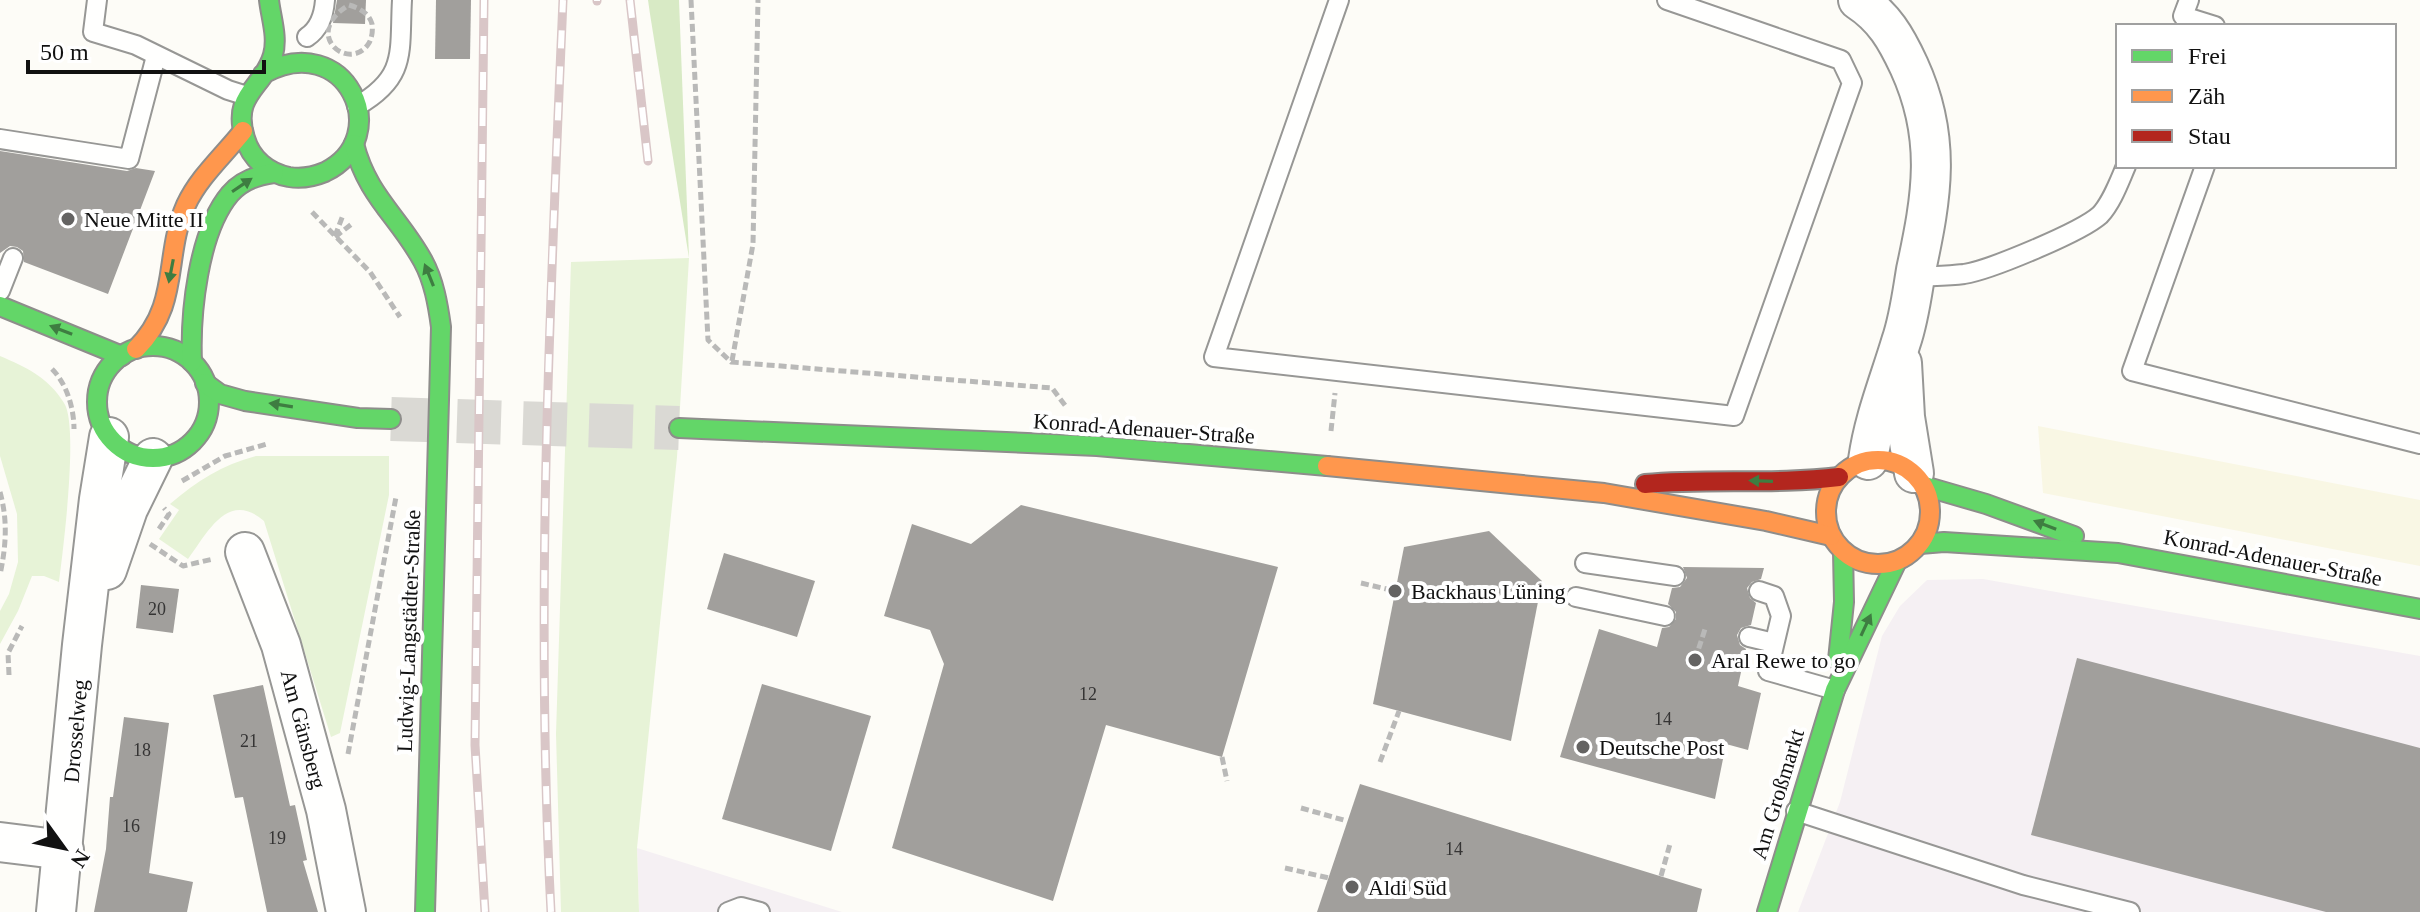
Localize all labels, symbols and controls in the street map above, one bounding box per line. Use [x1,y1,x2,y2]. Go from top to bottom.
scale bar [28,24,264,74]
legend [2116,24,2396,168]
text: 50 m [40,39,89,65]
text: Frei [2188,43,2227,69]
text: Zäh [2188,83,2225,109]
text: Stau [2188,123,2231,149]
one-way arrow [231,178,252,193]
place label: Neue Mitte II [84,207,204,232]
marker: Neue Mitte II [59,210,77,228]
one-way arrow [164,259,176,284]
one-way arrow [422,263,435,287]
one-way arrow [49,323,73,336]
one-way arrow [268,399,293,411]
street label: Konrad-Adenauer-Straße [1032,408,1256,449]
one-way arrow [1748,474,1773,487]
street label: Ludwig-Langstädter-Straße [392,509,425,753]
one-way arrow [2032,518,2056,531]
street label: Konrad-Adenauer-Straße [2162,524,2384,591]
place label: Backhaus Lüning [1411,579,1566,604]
marker: Backhaus Lüning [1386,582,1404,600]
house number: 20 [148,599,166,619]
one-way arrow [1859,614,1873,637]
place label: Aral Rewe to go [1711,648,1856,673]
marker: Aral Rewe to go [1686,651,1704,669]
street label: Am Gänsberg [276,667,331,791]
street label: Drosselweg [59,678,92,784]
house number: 12 [1079,684,1097,704]
house number: 14 [1654,709,1672,729]
street label: Am Großmarkt [1746,726,1809,862]
house number: 21 [240,731,258,751]
place label: Deutsche Post [1599,735,1724,760]
marker: Deutsche Post [1574,738,1592,756]
house number: 18 [133,740,151,760]
north arrow [24,808,104,888]
house number: 16 [122,816,140,836]
house number: 19 [268,828,286,848]
house number: 14 [1445,839,1463,859]
text: N [65,845,95,872]
place label: Aldi Süd [1368,875,1447,900]
marker: Aldi Süd [1343,878,1361,896]

